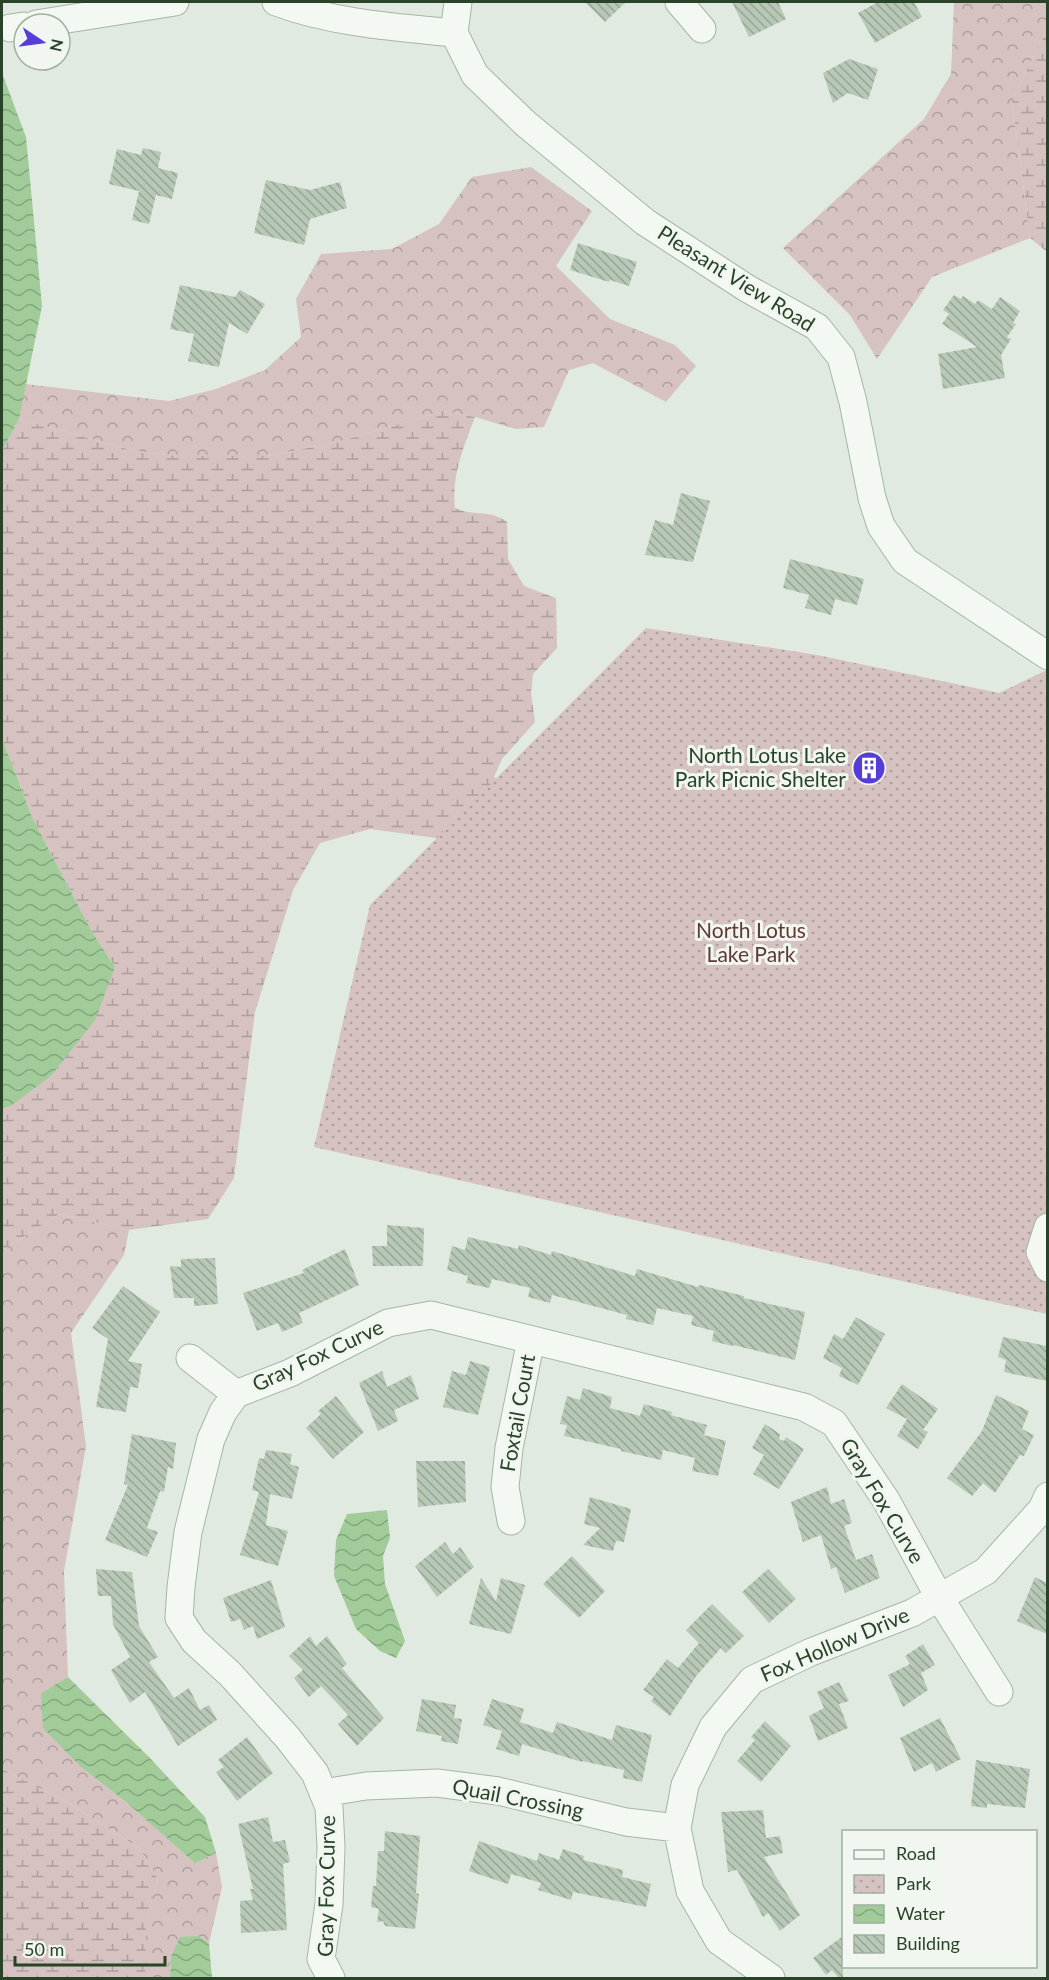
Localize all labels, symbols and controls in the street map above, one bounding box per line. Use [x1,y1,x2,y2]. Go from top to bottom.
north arrow [12,12,72,72]
text: N [46,37,68,54]
street label: Pleasant View Road [654,219,820,336]
place label: North Lotus Lake Park Picnic Shelter [675,742,846,791]
building icon: North Lotus Lake Park Picnic Shelter [851,750,887,786]
park label: North Lotus Lake Park [696,917,806,966]
street label: Gray Fox Curve [248,1313,387,1396]
street label: Foxtail Court [494,1352,539,1473]
street label: Gray Fox Curve [836,1433,930,1567]
street label: Fox Hollow Drive [756,1601,912,1686]
street label: Quail Crossing [451,1773,586,1823]
street label: Gray Fox Curve [312,1815,339,1957]
legend [842,1830,1037,1968]
text: Road [896,1842,936,1864]
text: Park [896,1872,932,1894]
text: Water [896,1902,945,1924]
scale bar [15,1929,165,1967]
text: Building [896,1932,960,1954]
text: 50 m [24,1938,64,1960]

